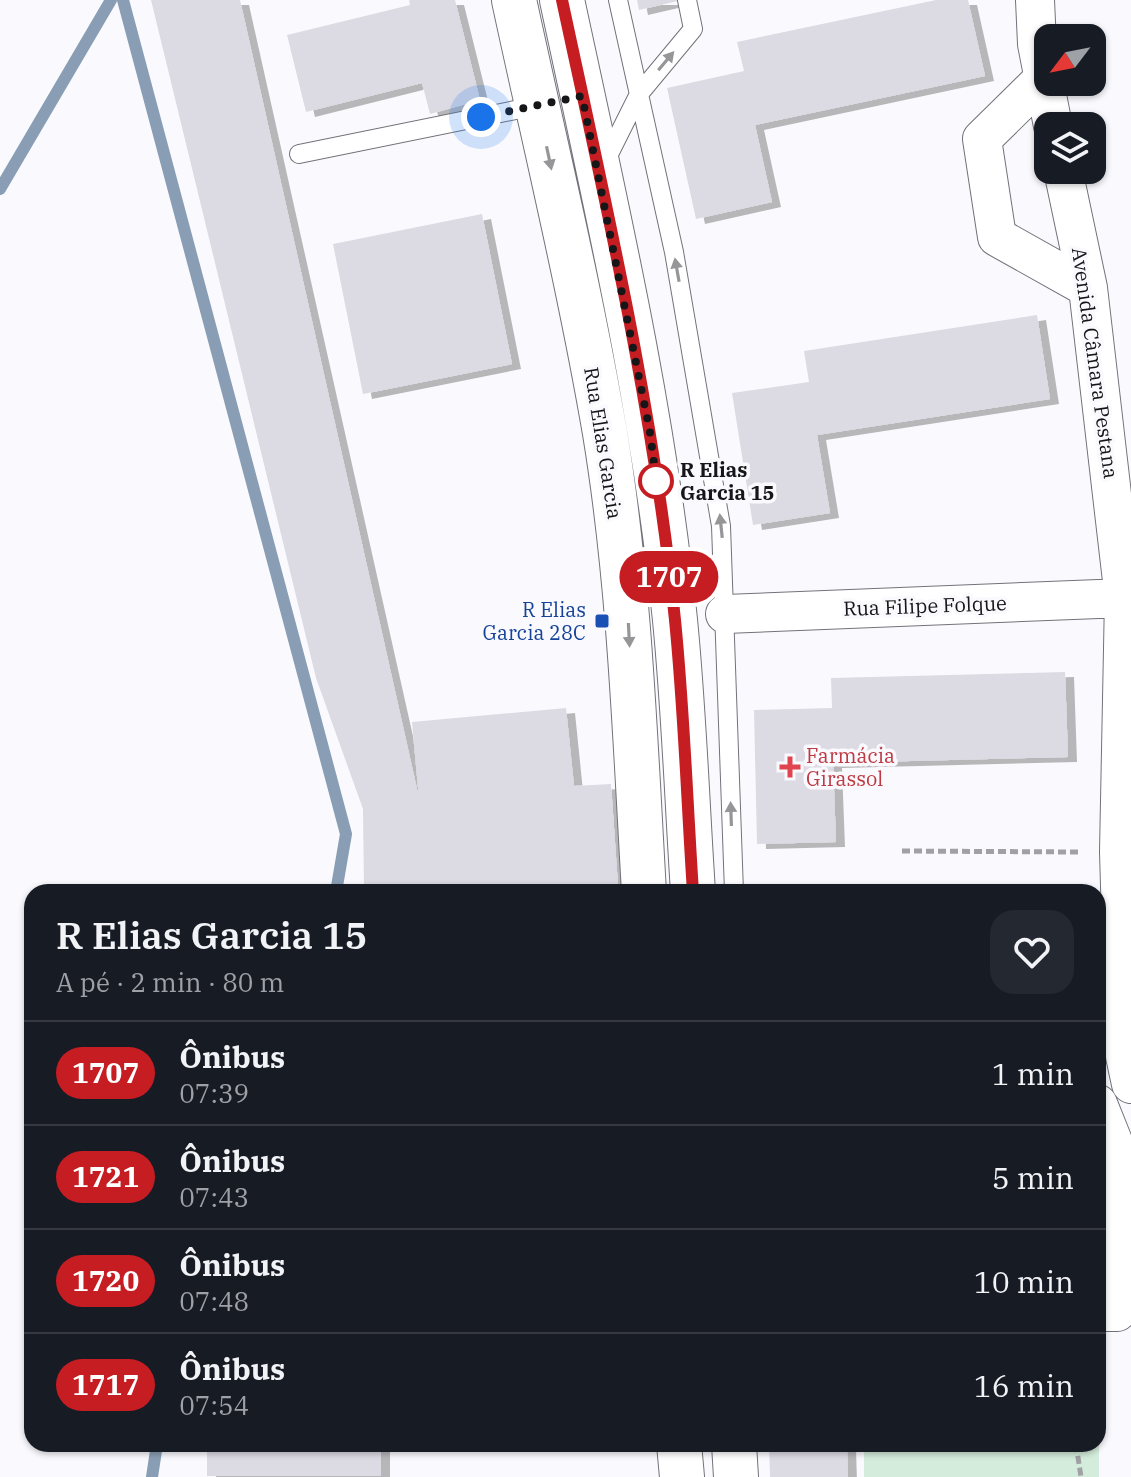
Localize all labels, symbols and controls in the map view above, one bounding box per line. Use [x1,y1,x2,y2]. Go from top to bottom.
north arrow [1034,24,1106,96]
map controls [1034,24,1106,184]
one-way arrow [657,51,675,70]
your location [461,97,501,137]
button: layers [1034,112,1106,184]
one-way arrow [543,146,556,171]
street label: Avenida Câmara Pestana [1066,245,1125,480]
one-way arrow [670,257,683,282]
street label: Rua Elias Garcia [578,365,629,521]
place label: R Elias Garcia 15 [680,456,774,506]
marker: R Elias Garcia 15 [639,464,673,498]
one-way arrow [714,513,727,538]
line badge: 1707 [613,551,725,603]
text: 1707 [635,558,703,595]
street label: Rua Filipe Folque [843,589,1007,622]
place label: R Elias Garcia 28C [482,596,586,646]
marker: R Elias Garcia 28C [593,612,611,630]
one-way arrow [623,623,636,648]
place label: Farmácia Girassol [806,742,895,792]
marker: Farmácia Girassol [781,758,799,776]
one-way arrow [725,801,738,826]
text: R Elias Garcia 15 [56,910,368,959]
button: heart [990,910,1074,994]
text: A pé · 2 min · 80 m [56,965,284,999]
text: Ônibus [179,1037,285,1076]
text: 1707 [72,1054,139,1091]
text: 1 min [992,1054,1074,1093]
text: 07:39 [179,1076,249,1110]
text: Ônibus [179,1141,285,1180]
text: 1721 [72,1158,139,1195]
text: 5 min [992,1158,1074,1197]
text: 07:43 [179,1180,249,1214]
text: Ônibus [179,1245,285,1284]
text: 1720 [72,1262,139,1299]
text: 10 min [974,1262,1074,1301]
text: 07:48 [179,1284,249,1318]
text: Ônibus [179,1349,285,1388]
text: 1717 [72,1366,139,1403]
text: 16 min [974,1366,1074,1405]
text: 07:54 [179,1388,249,1422]

